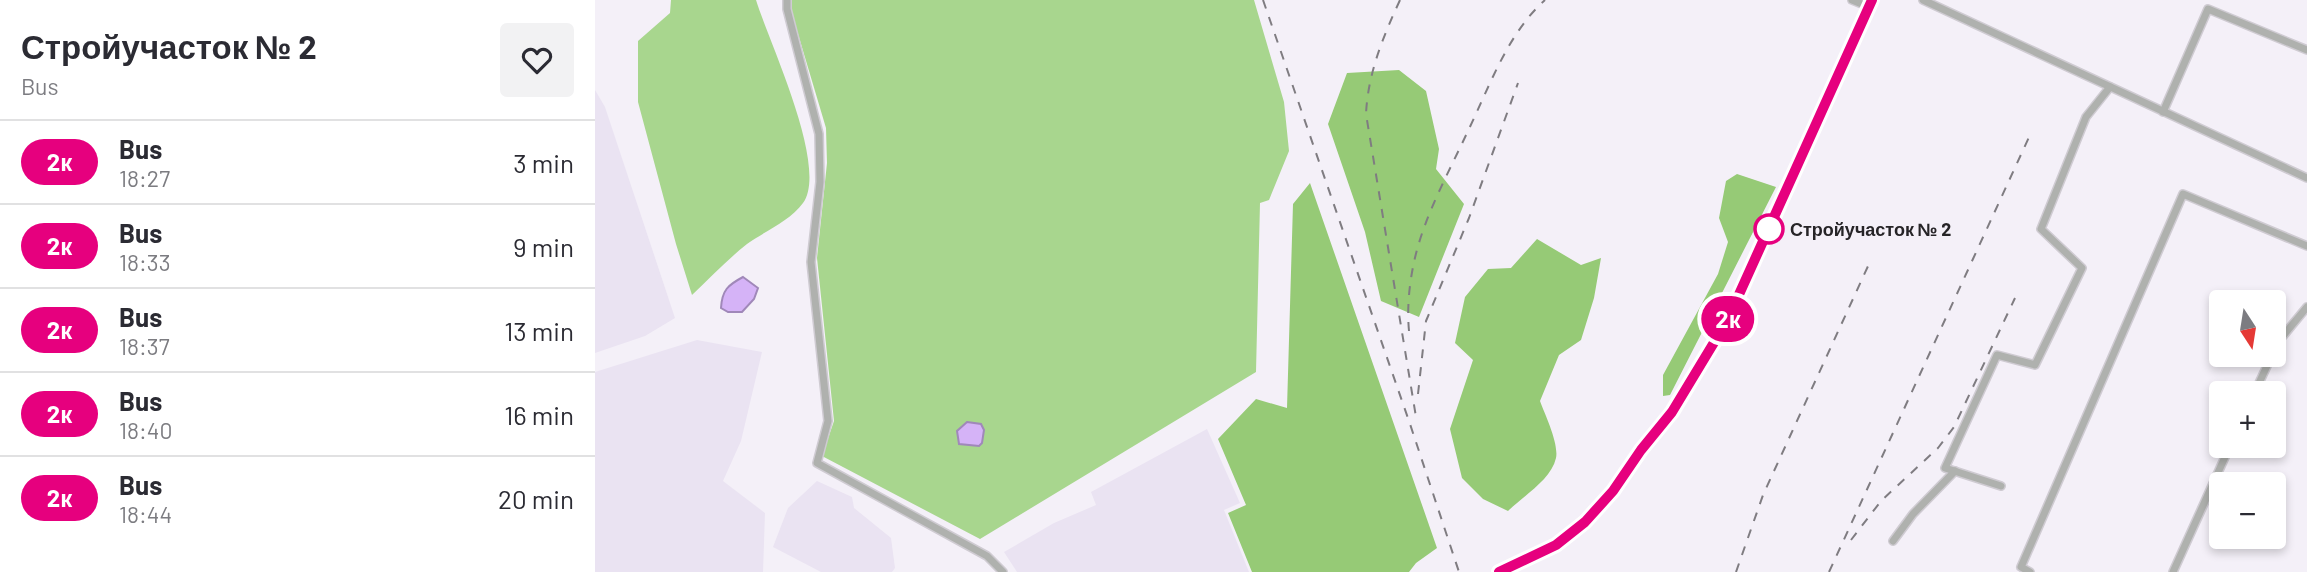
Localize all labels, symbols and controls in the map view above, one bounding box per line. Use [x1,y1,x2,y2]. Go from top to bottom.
button: heart [500,23,574,97]
text: Стройучасток № 2 [21,26,317,66]
text: Bus [21,72,59,100]
text: Bus [119,133,162,164]
text: 2к [47,147,72,176]
text: 3 min [513,147,574,178]
text: 18:27 [119,164,170,192]
marker: Стройучасток № 2 [1754,214,1784,244]
text: Bus [119,217,162,248]
place label: Стройучасток № 2 [1790,218,1951,240]
text: 2к [47,231,72,260]
text: 9 min [513,231,574,262]
text: 18:33 [119,248,171,276]
north arrow [2209,290,2285,368]
map controls [2209,290,2286,549]
line badge: 2к [1697,296,1759,342]
text: Bus [119,301,162,332]
text: 2к [1715,304,1741,333]
text: 2к [47,315,72,344]
text: 13 min [504,315,574,346]
text: 18:37 [119,332,170,360]
button: + [2209,381,2286,458]
text: Bus [119,385,162,416]
text: 2к [47,399,72,428]
text: 16 min [504,399,574,430]
text: 18:40 [119,416,173,444]
text: Bus [119,469,162,500]
button: − [2209,472,2286,549]
text: 2к [47,483,72,512]
text: 20 min [498,483,574,514]
text: 18:44 [119,500,172,528]

